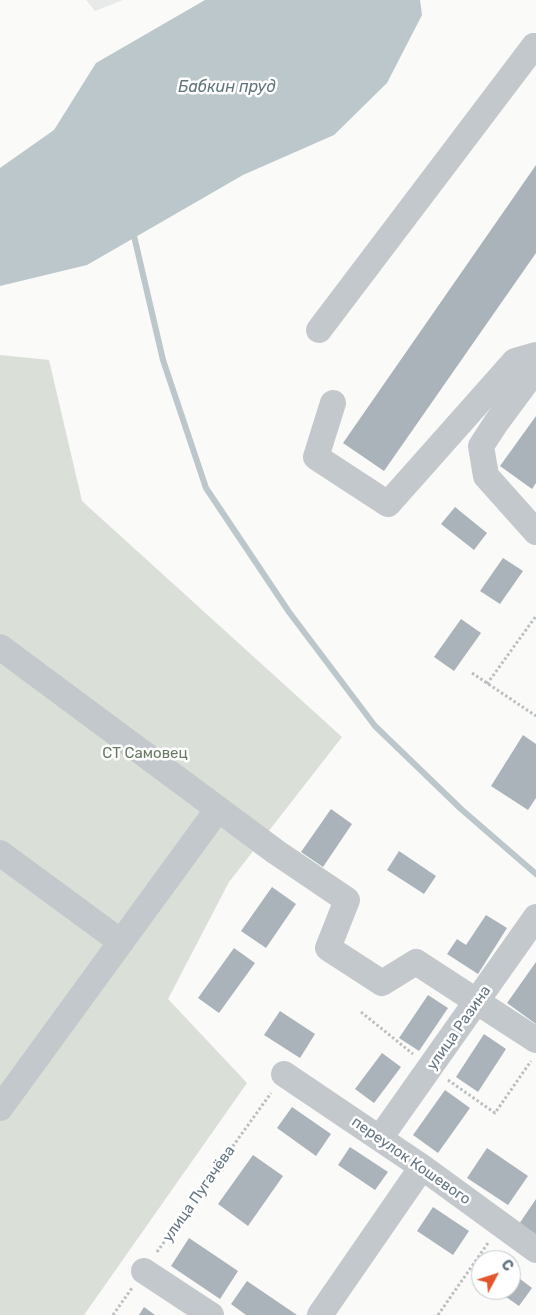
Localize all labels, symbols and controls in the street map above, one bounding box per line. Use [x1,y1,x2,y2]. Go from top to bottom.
water label: Бабкин пруд [178,77,276,97]
park label: СТ Самовец [102,745,188,763]
street label: улица Разина [423,982,495,1074]
street label: переулок Кошевого [348,1113,474,1209]
street label: улица Пугачёва [159,1142,239,1246]
north arrow [471,1250,521,1300]
text: С [497,1256,517,1275]

